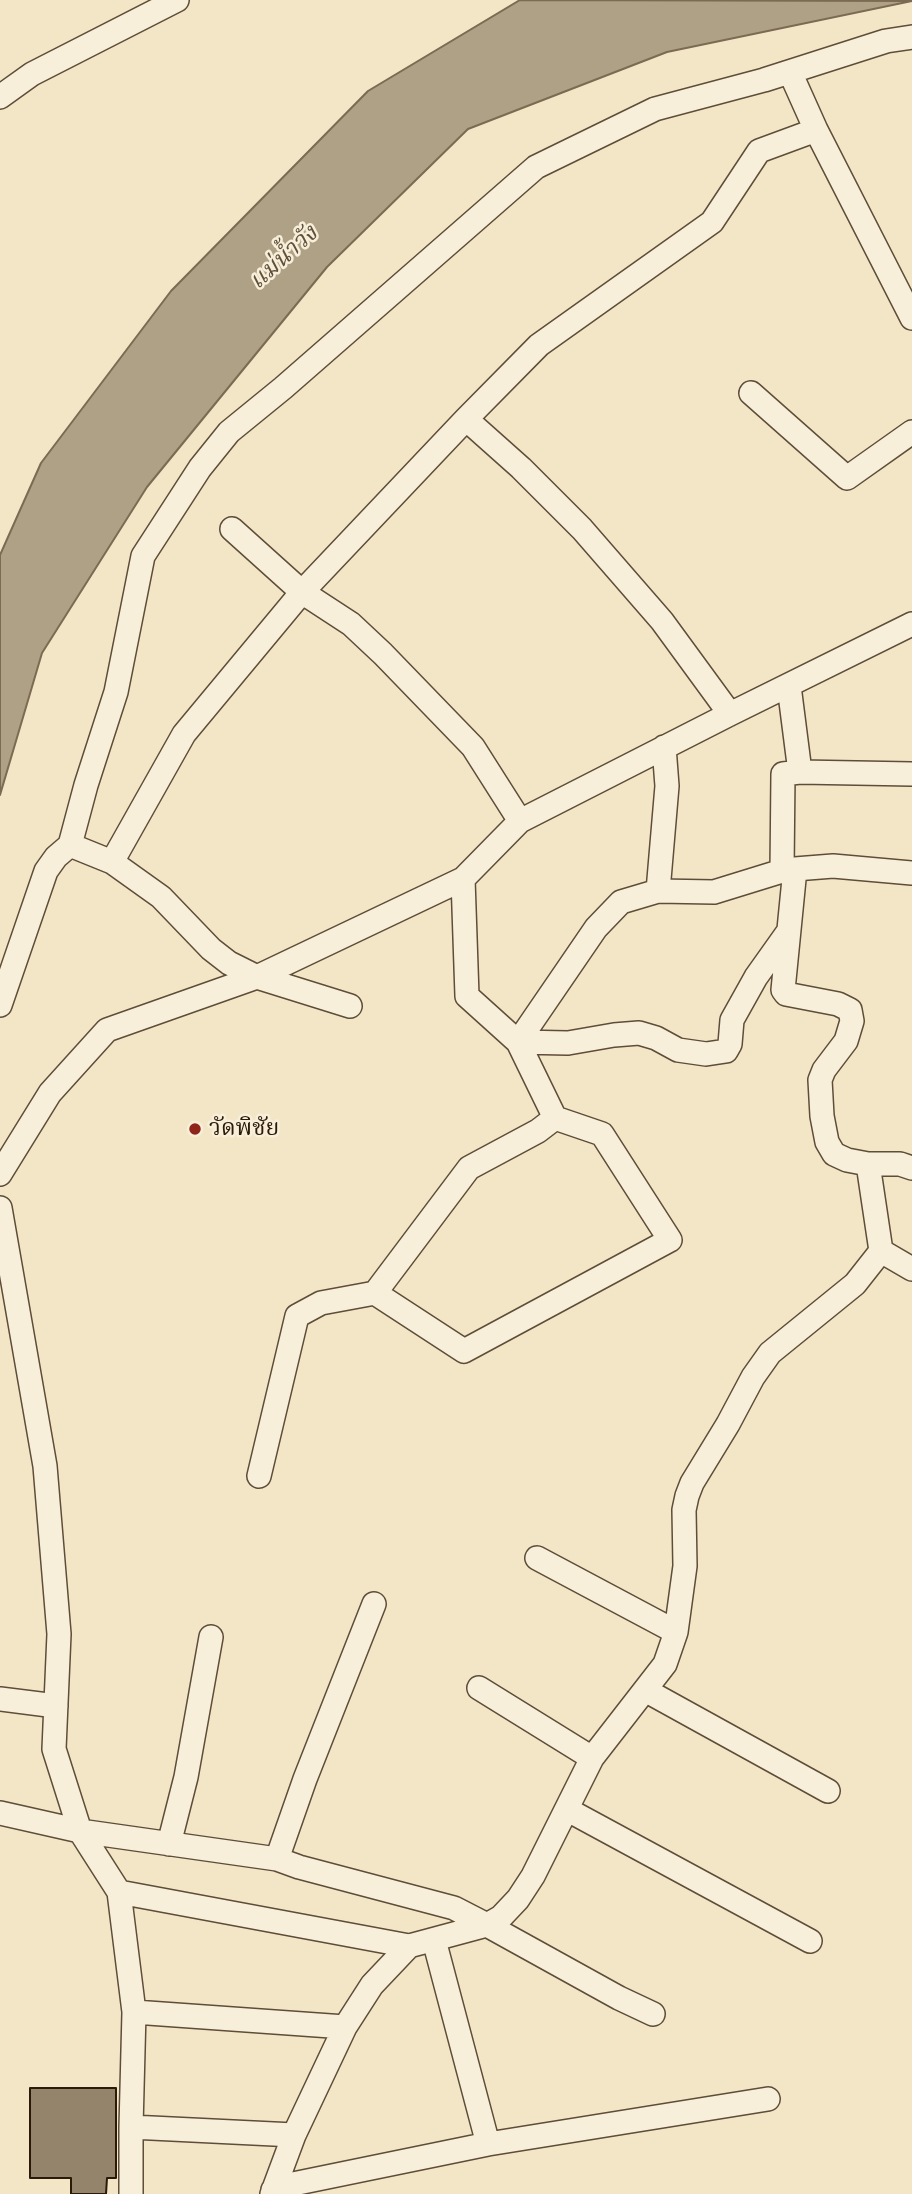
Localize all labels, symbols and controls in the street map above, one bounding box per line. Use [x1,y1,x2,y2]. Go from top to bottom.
water label: แม่น้ำวัง [244,220,324,296]
place label: วัดพิชัย [209,1115,279,1143]
marker: วัดพิชัย [187,1121,203,1137]

